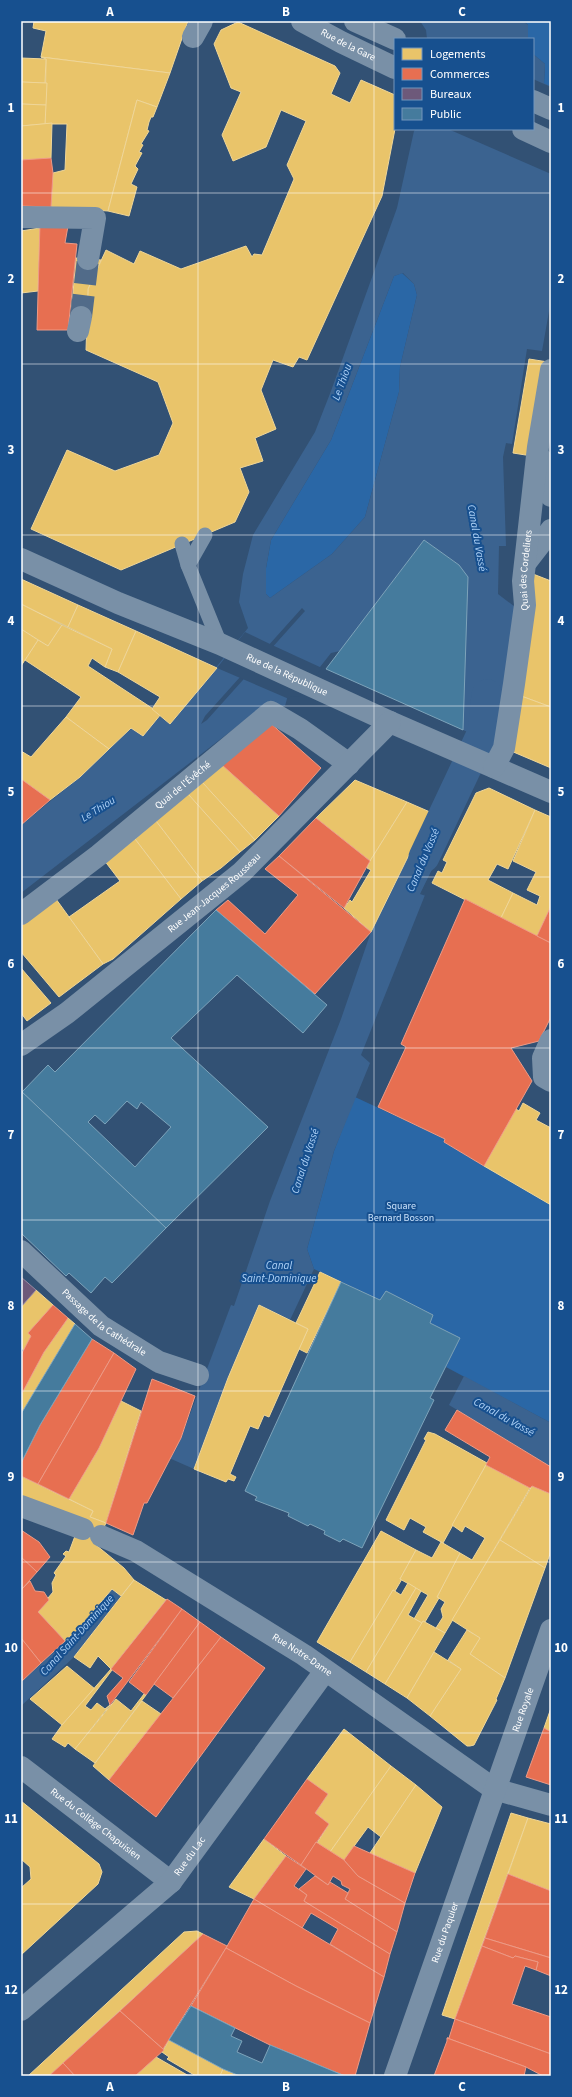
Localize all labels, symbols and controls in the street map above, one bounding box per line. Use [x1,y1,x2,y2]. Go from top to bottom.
text: A [105,3,114,21]
text: B [282,3,290,21]
text: C [458,3,466,21]
street label: Rue de la Gare [318,25,378,65]
legend [394,38,534,130]
text: Logements [430,46,485,63]
text: Commerces [430,66,489,83]
text: Bureaux [430,86,472,103]
text: 1 [8,99,15,117]
text: 1 [558,99,565,117]
text: Public [430,106,462,123]
text: 2 [8,270,15,288]
text: 2 [558,270,565,288]
water label: Le Thiou [328,361,356,402]
text: 3 [8,441,15,459]
text: 3 [558,441,565,459]
water label: Canal du Vassé [464,503,490,573]
street label: Quai des Cordeliers [516,529,536,611]
text: 4 [8,612,15,630]
text: 4 [558,612,565,630]
street label: Rue de la République [244,650,330,699]
street label: Quai de l'Évêché [152,758,214,813]
text: 5 [8,783,15,801]
text: 5 [558,783,565,801]
water label: Le Thiou [78,792,118,825]
water label: Canal du Vassé [403,825,443,894]
street label: Rue Jean-Jacques Rousseau [165,850,264,936]
text: 6 [8,955,15,973]
text: 6 [558,955,565,973]
text: 7 [8,1126,15,1144]
water label: Canal du Vassé [287,1126,323,1195]
text: 7 [558,1126,565,1144]
park label: Square Bernard Bosson [368,1199,434,1225]
water label: Canal Saint-Dominique [241,1258,317,1286]
street label: Passage de la Cathédrale [59,1286,149,1359]
text: 8 [8,1297,15,1315]
text: 8 [558,1297,565,1315]
water label: Canal du Vassé [471,1394,538,1440]
text: 9 [8,1468,15,1486]
text: 9 [558,1468,565,1486]
water label: Canal Saint-Dominique [37,1591,117,1679]
street label: Rue Notre-Dame [269,1630,335,1680]
text: 10 [4,1639,18,1657]
text: 10 [554,1639,568,1657]
street label: Rue Royale [509,1686,537,1734]
street label: Rue du Collège Chapuisien [47,1785,144,1864]
text: 11 [4,1810,18,1828]
text: 11 [554,1810,568,1828]
street label: Rue du Lac [171,1833,209,1879]
street label: Rue du Paquier [428,1900,462,1965]
text: 12 [4,1981,18,1999]
text: 12 [554,1981,568,1999]
text: A [105,2078,114,2096]
text: B [282,2078,290,2096]
text: C [458,2078,466,2096]

